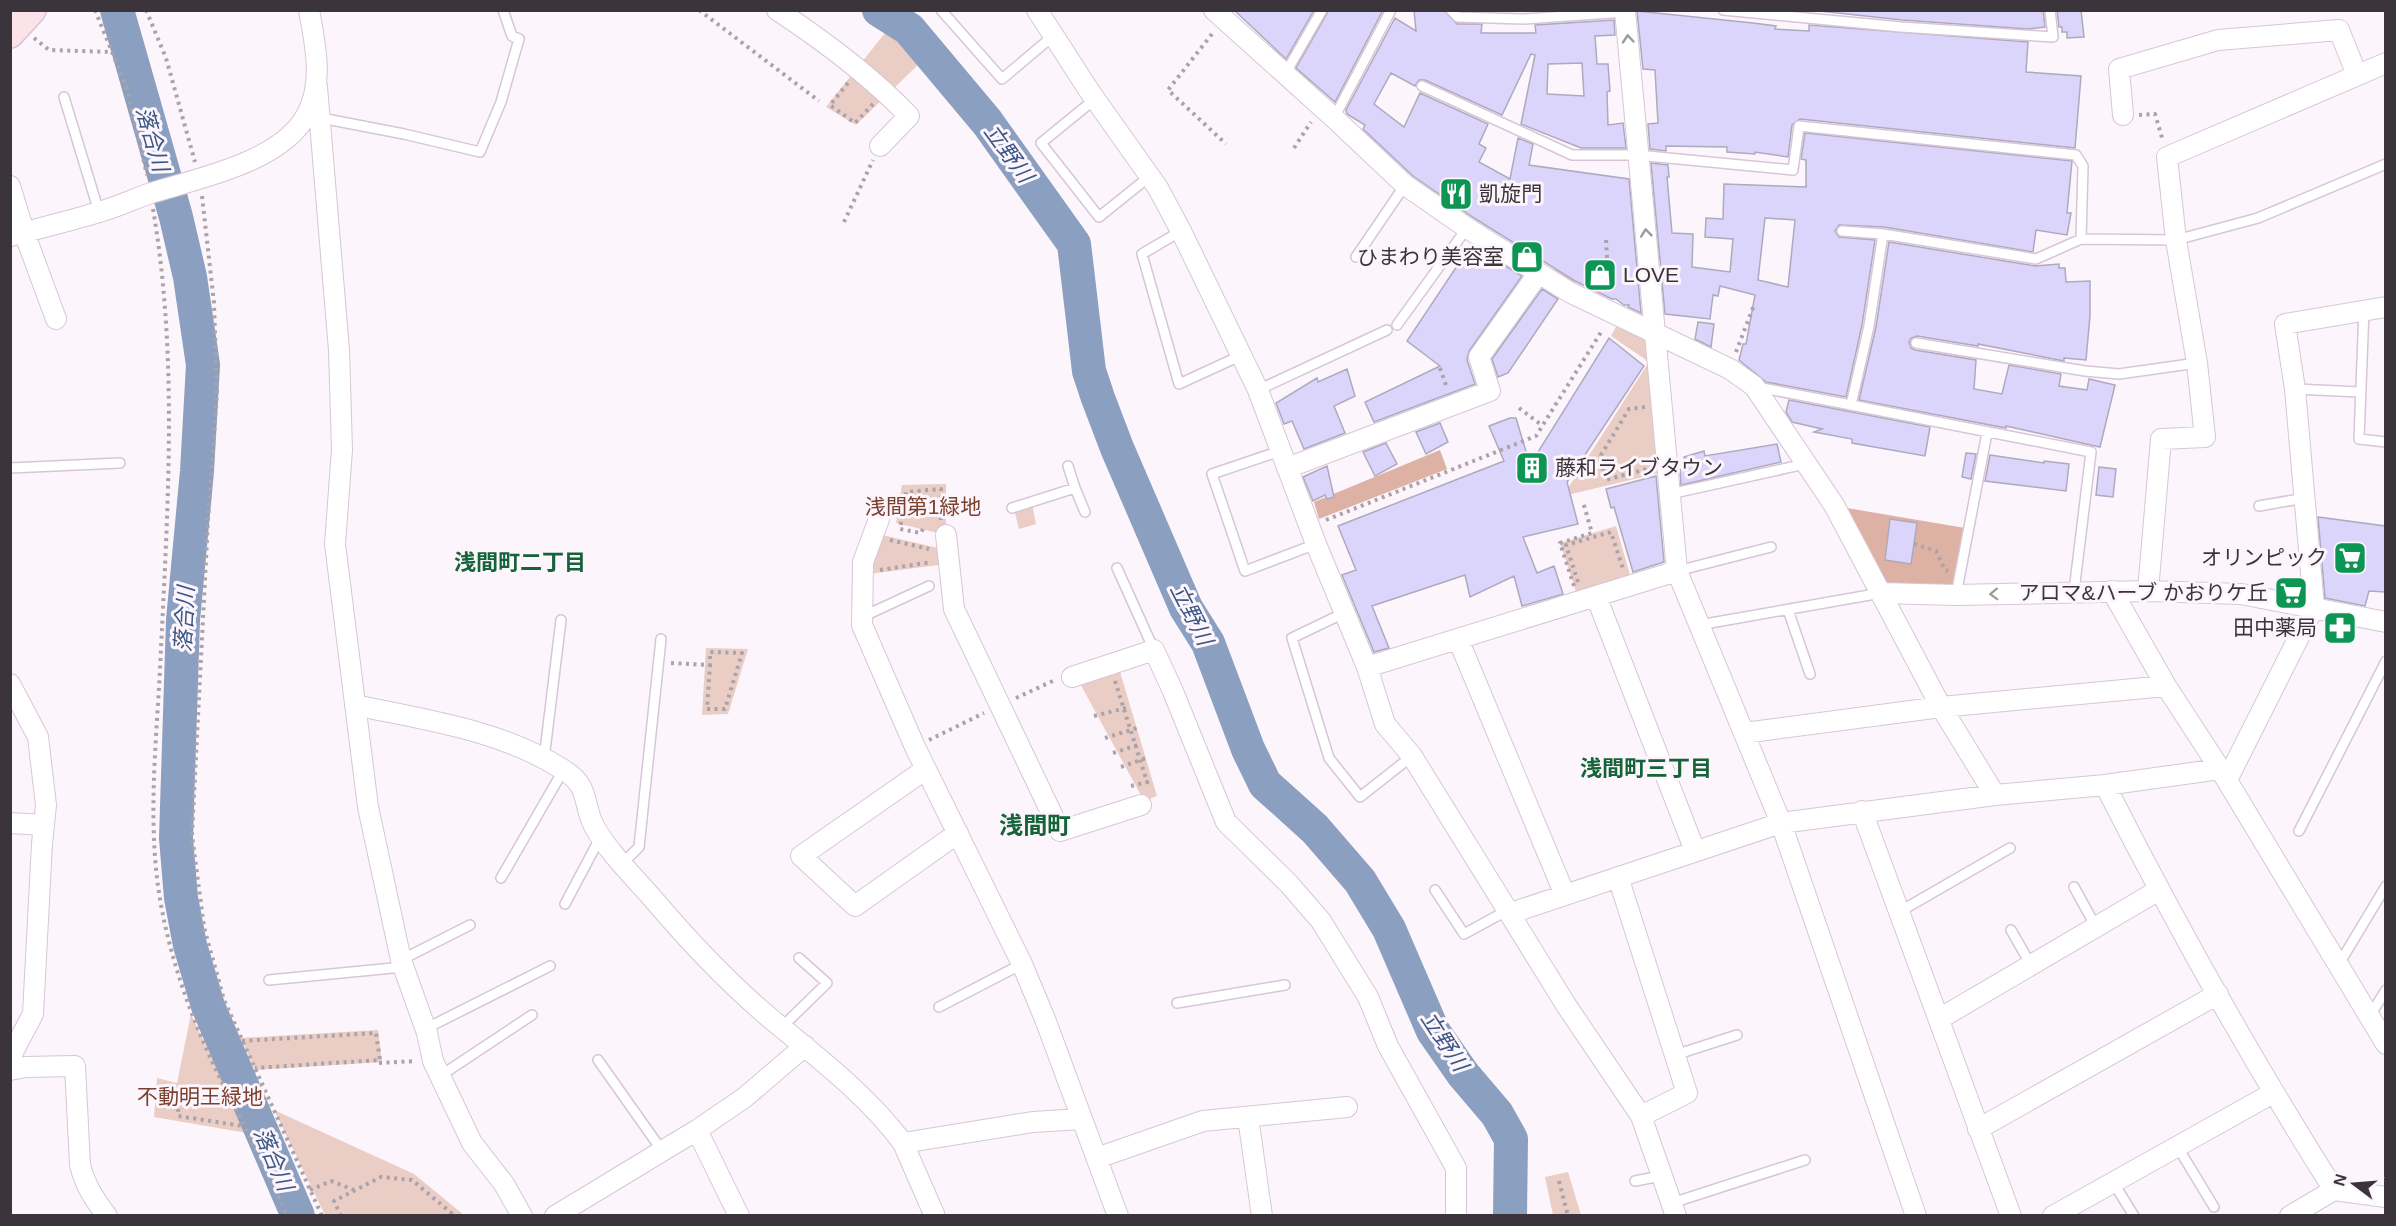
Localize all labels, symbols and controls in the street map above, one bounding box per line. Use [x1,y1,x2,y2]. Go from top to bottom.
one-way arrow [1622,34,1635,43]
water label: 落合川 [131,104,174,176]
water label: 立野川 [979,119,1039,189]
restaurant icon: 凱旋門 [1438,176,1474,212]
place label: 凱旋門 [1479,182,1542,205]
one-way arrow [1640,228,1653,237]
shop icon: ひまわり美容室 [1509,239,1545,275]
place label: ひまわり美容室 [1357,245,1504,268]
shop icon: LOVE [1582,257,1618,293]
place label: LOVE [1623,263,1679,286]
building icon: 藤和ライブタウン [1514,450,1550,486]
place label: 藤和ライブタウン [1555,456,1723,479]
park label: 浅間第1緑地 [865,495,981,518]
supermarket icon: オリンピック [2332,540,2368,576]
place label: オリンピック [2201,546,2327,569]
district label: 浅間町二丁目 [454,550,586,575]
supermarket icon: アロマ&ハーブ かおりケ丘 [2273,575,2309,611]
water label: 立野川 [1165,579,1219,651]
place label: アロマ&ハーブ かおりケ丘 [2018,581,2268,604]
water label: 落合川 [170,583,199,653]
one-way arrow [1989,587,1998,600]
pharmacy icon: 田中薬局 [2322,610,2358,646]
place label: 田中薬局 [2233,616,2317,639]
district label: 浅間町三丁目 [1580,756,1712,781]
district label: 浅間町 [999,812,1071,839]
water label: 立野川 [1416,1007,1474,1077]
park label: 不動明王緑地 [137,1085,263,1108]
water label: 落合川 [249,1124,299,1196]
north arrow [2324,1154,2384,1214]
text: N [2330,1172,2350,1188]

